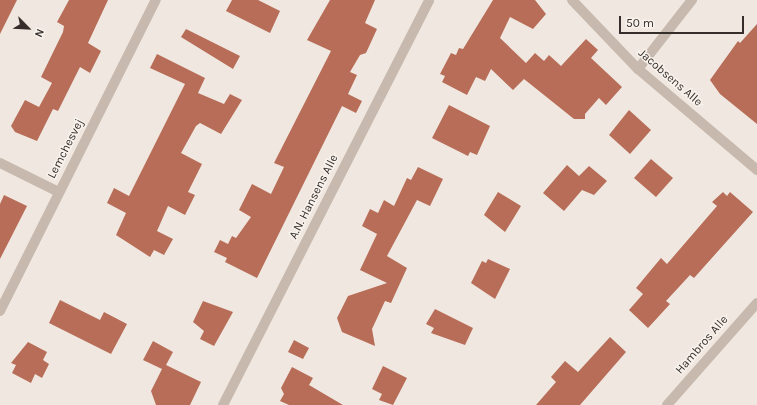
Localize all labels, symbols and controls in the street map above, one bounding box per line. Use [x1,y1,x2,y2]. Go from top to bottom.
north arrow [8,8,48,48]
scale bar [621,8,746,34]
text: 50 m [626,16,654,30]
text: N [32,27,47,39]
street label: Jacobsens Alle [635,46,705,110]
street label: Lemchesvej [45,117,87,181]
street label: A.N. Hansens Alle [287,152,341,242]
street label: Hambros Alle [673,313,731,377]

